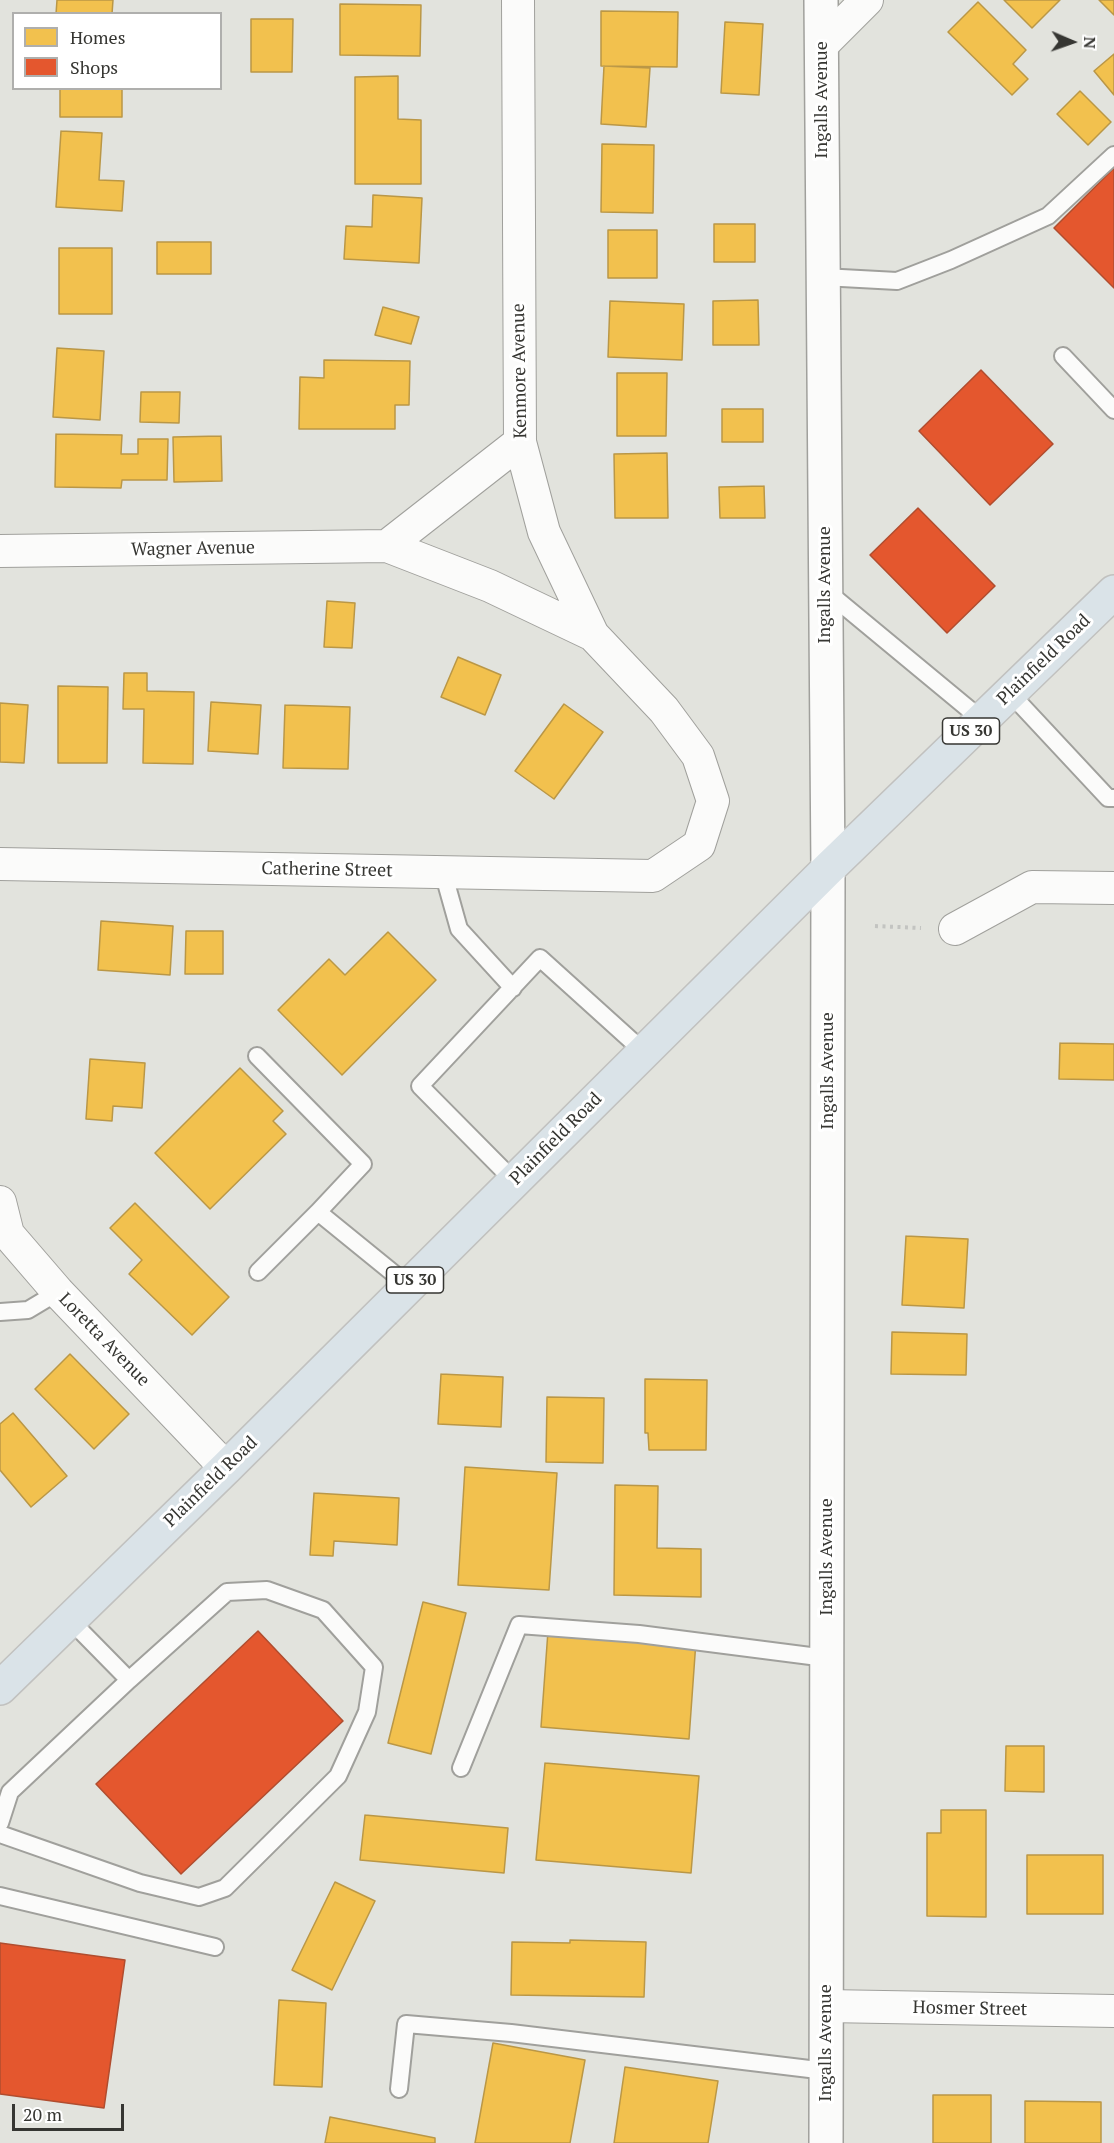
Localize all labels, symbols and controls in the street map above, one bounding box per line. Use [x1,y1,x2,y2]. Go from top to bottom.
legend [12,12,222,90]
north arrow [1042,12,1102,72]
text: Homes [70,25,125,49]
text: N [1079,36,1101,49]
street label: Ingalls Avenue [811,41,833,159]
text: Shops [70,55,118,79]
street label: Kenmore Avenue [508,303,532,439]
street label: Ingalls Avenue [814,526,836,644]
street label: Wagner Avenue [131,537,255,561]
street label: Plainfield Road [993,610,1095,710]
road number: US 30 [942,718,1000,744]
street label: Catherine Street [261,858,393,882]
street label: Ingalls Avenue [817,1012,839,1130]
street label: Plainfield Road [506,1089,606,1189]
road number: US 30 [386,1267,444,1293]
street label: Loretta Avenue [54,1289,154,1391]
street label: Plainfield Road [160,1432,262,1532]
street label: Ingalls Avenue [816,1498,838,1616]
street label: Ingalls Avenue [815,1984,837,2102]
street label: Hosmer Street [912,1997,1028,2021]
scale bar [15,2092,128,2130]
text: 20 m [23,2102,62,2126]

